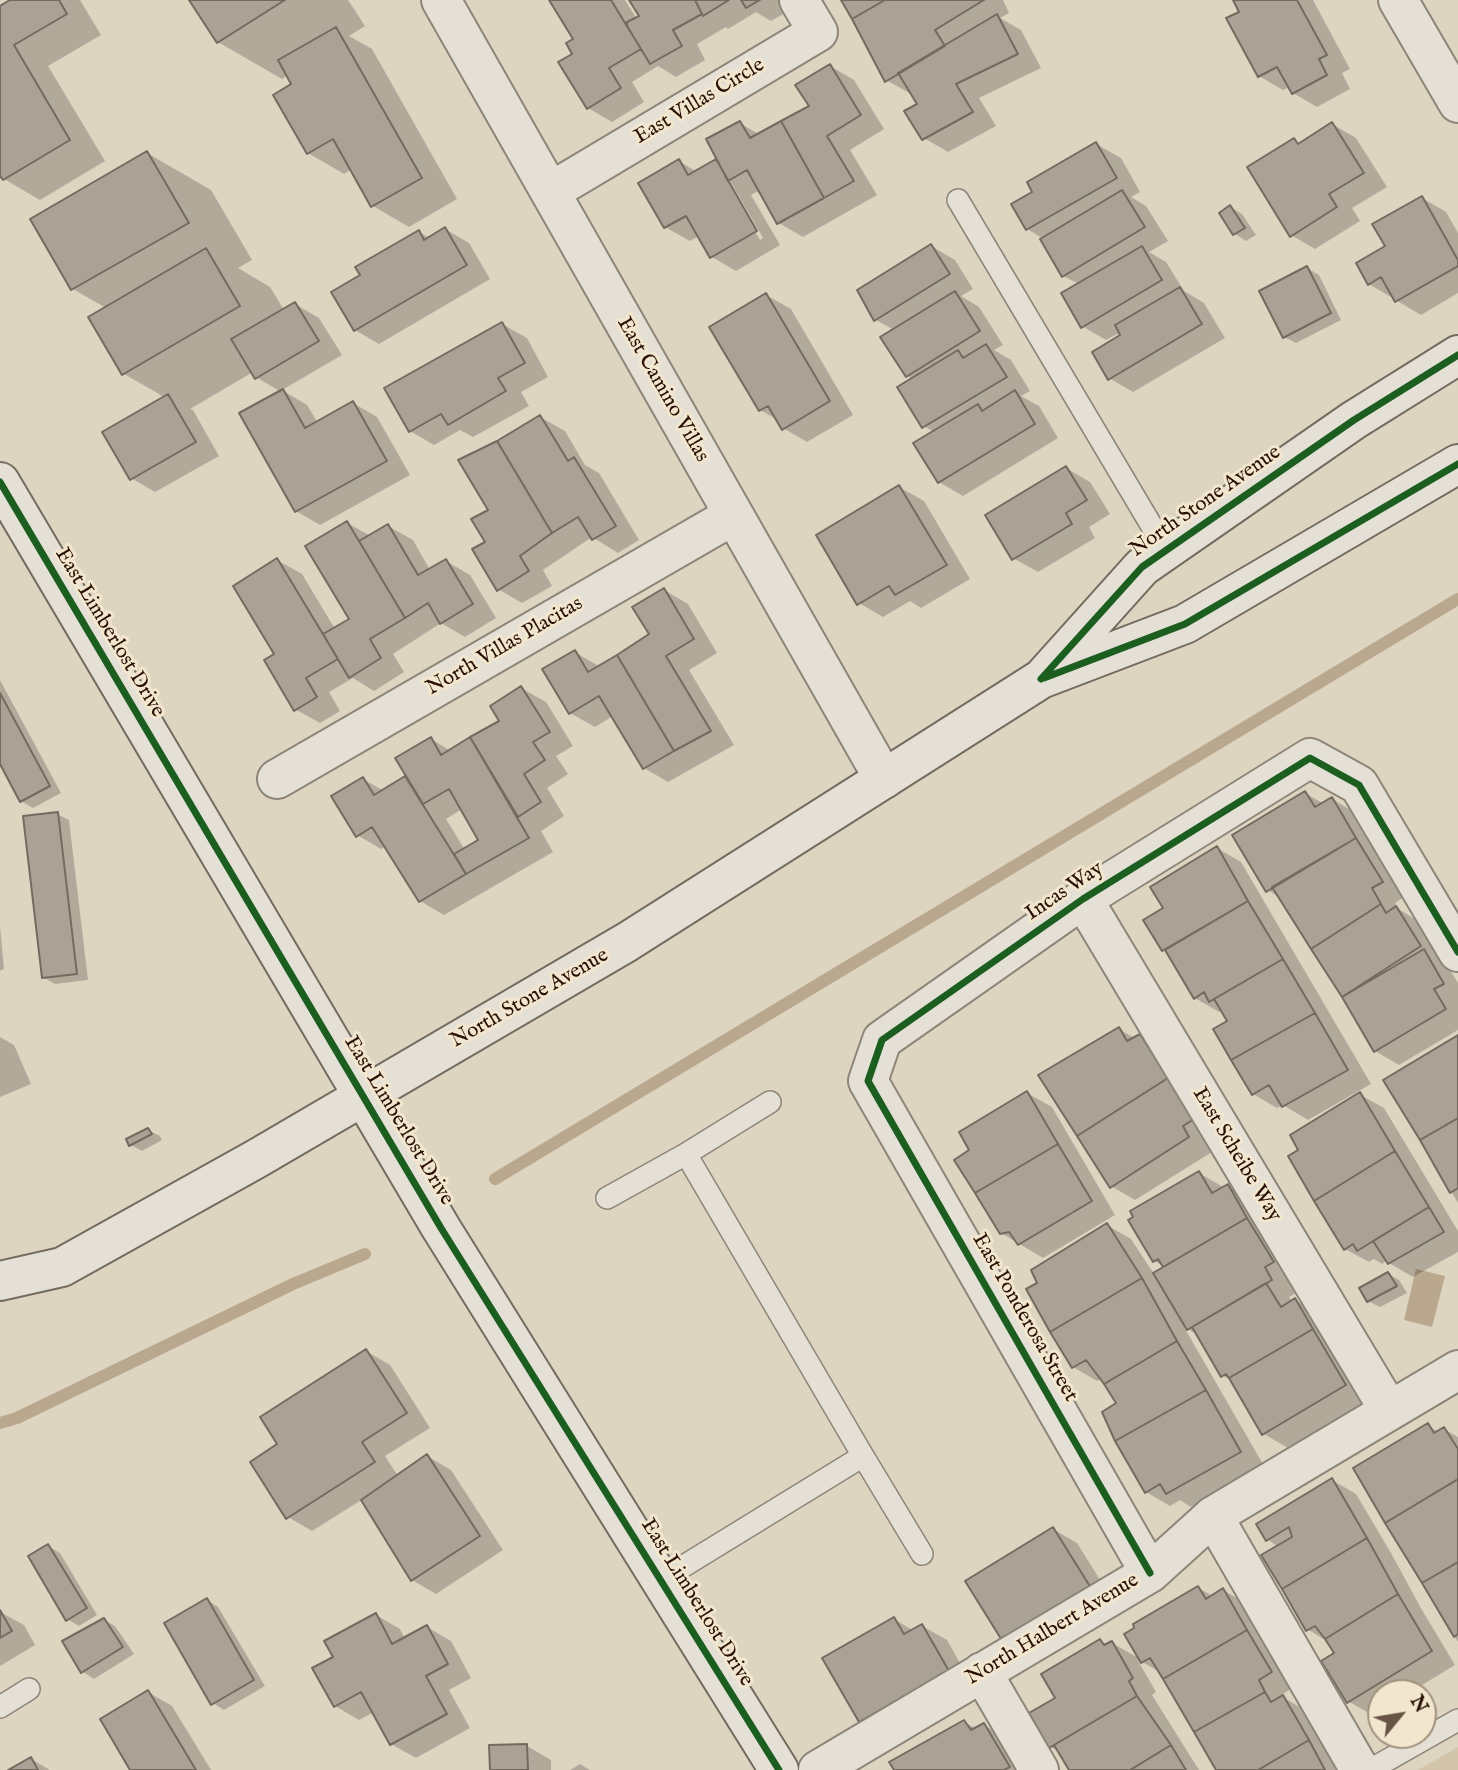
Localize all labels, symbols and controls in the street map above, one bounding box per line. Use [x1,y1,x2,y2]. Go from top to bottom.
street label: East Villas Circle [630,53,770,151]
street label: East Camino Villas [610,313,714,467]
street label: North Stone Avenue [1126,441,1286,563]
street label: East Limberlost Drive [48,544,170,722]
street label: North Villas Placitas [422,592,588,702]
street label: Incas Way [1021,857,1109,927]
street label: North Stone Avenue [447,944,613,1054]
street label: East Limberlost Drive [337,1032,459,1210]
street label: East Scheibe Way [1186,1083,1286,1227]
street label: East Ponderosa Street [966,1229,1082,1407]
street label: East Limberlost Drive [634,1514,758,1692]
street label: North Halbert Avenue [962,1568,1144,1692]
north arrow [1367,1679,1437,1749]
text: N [1404,1691,1433,1718]

